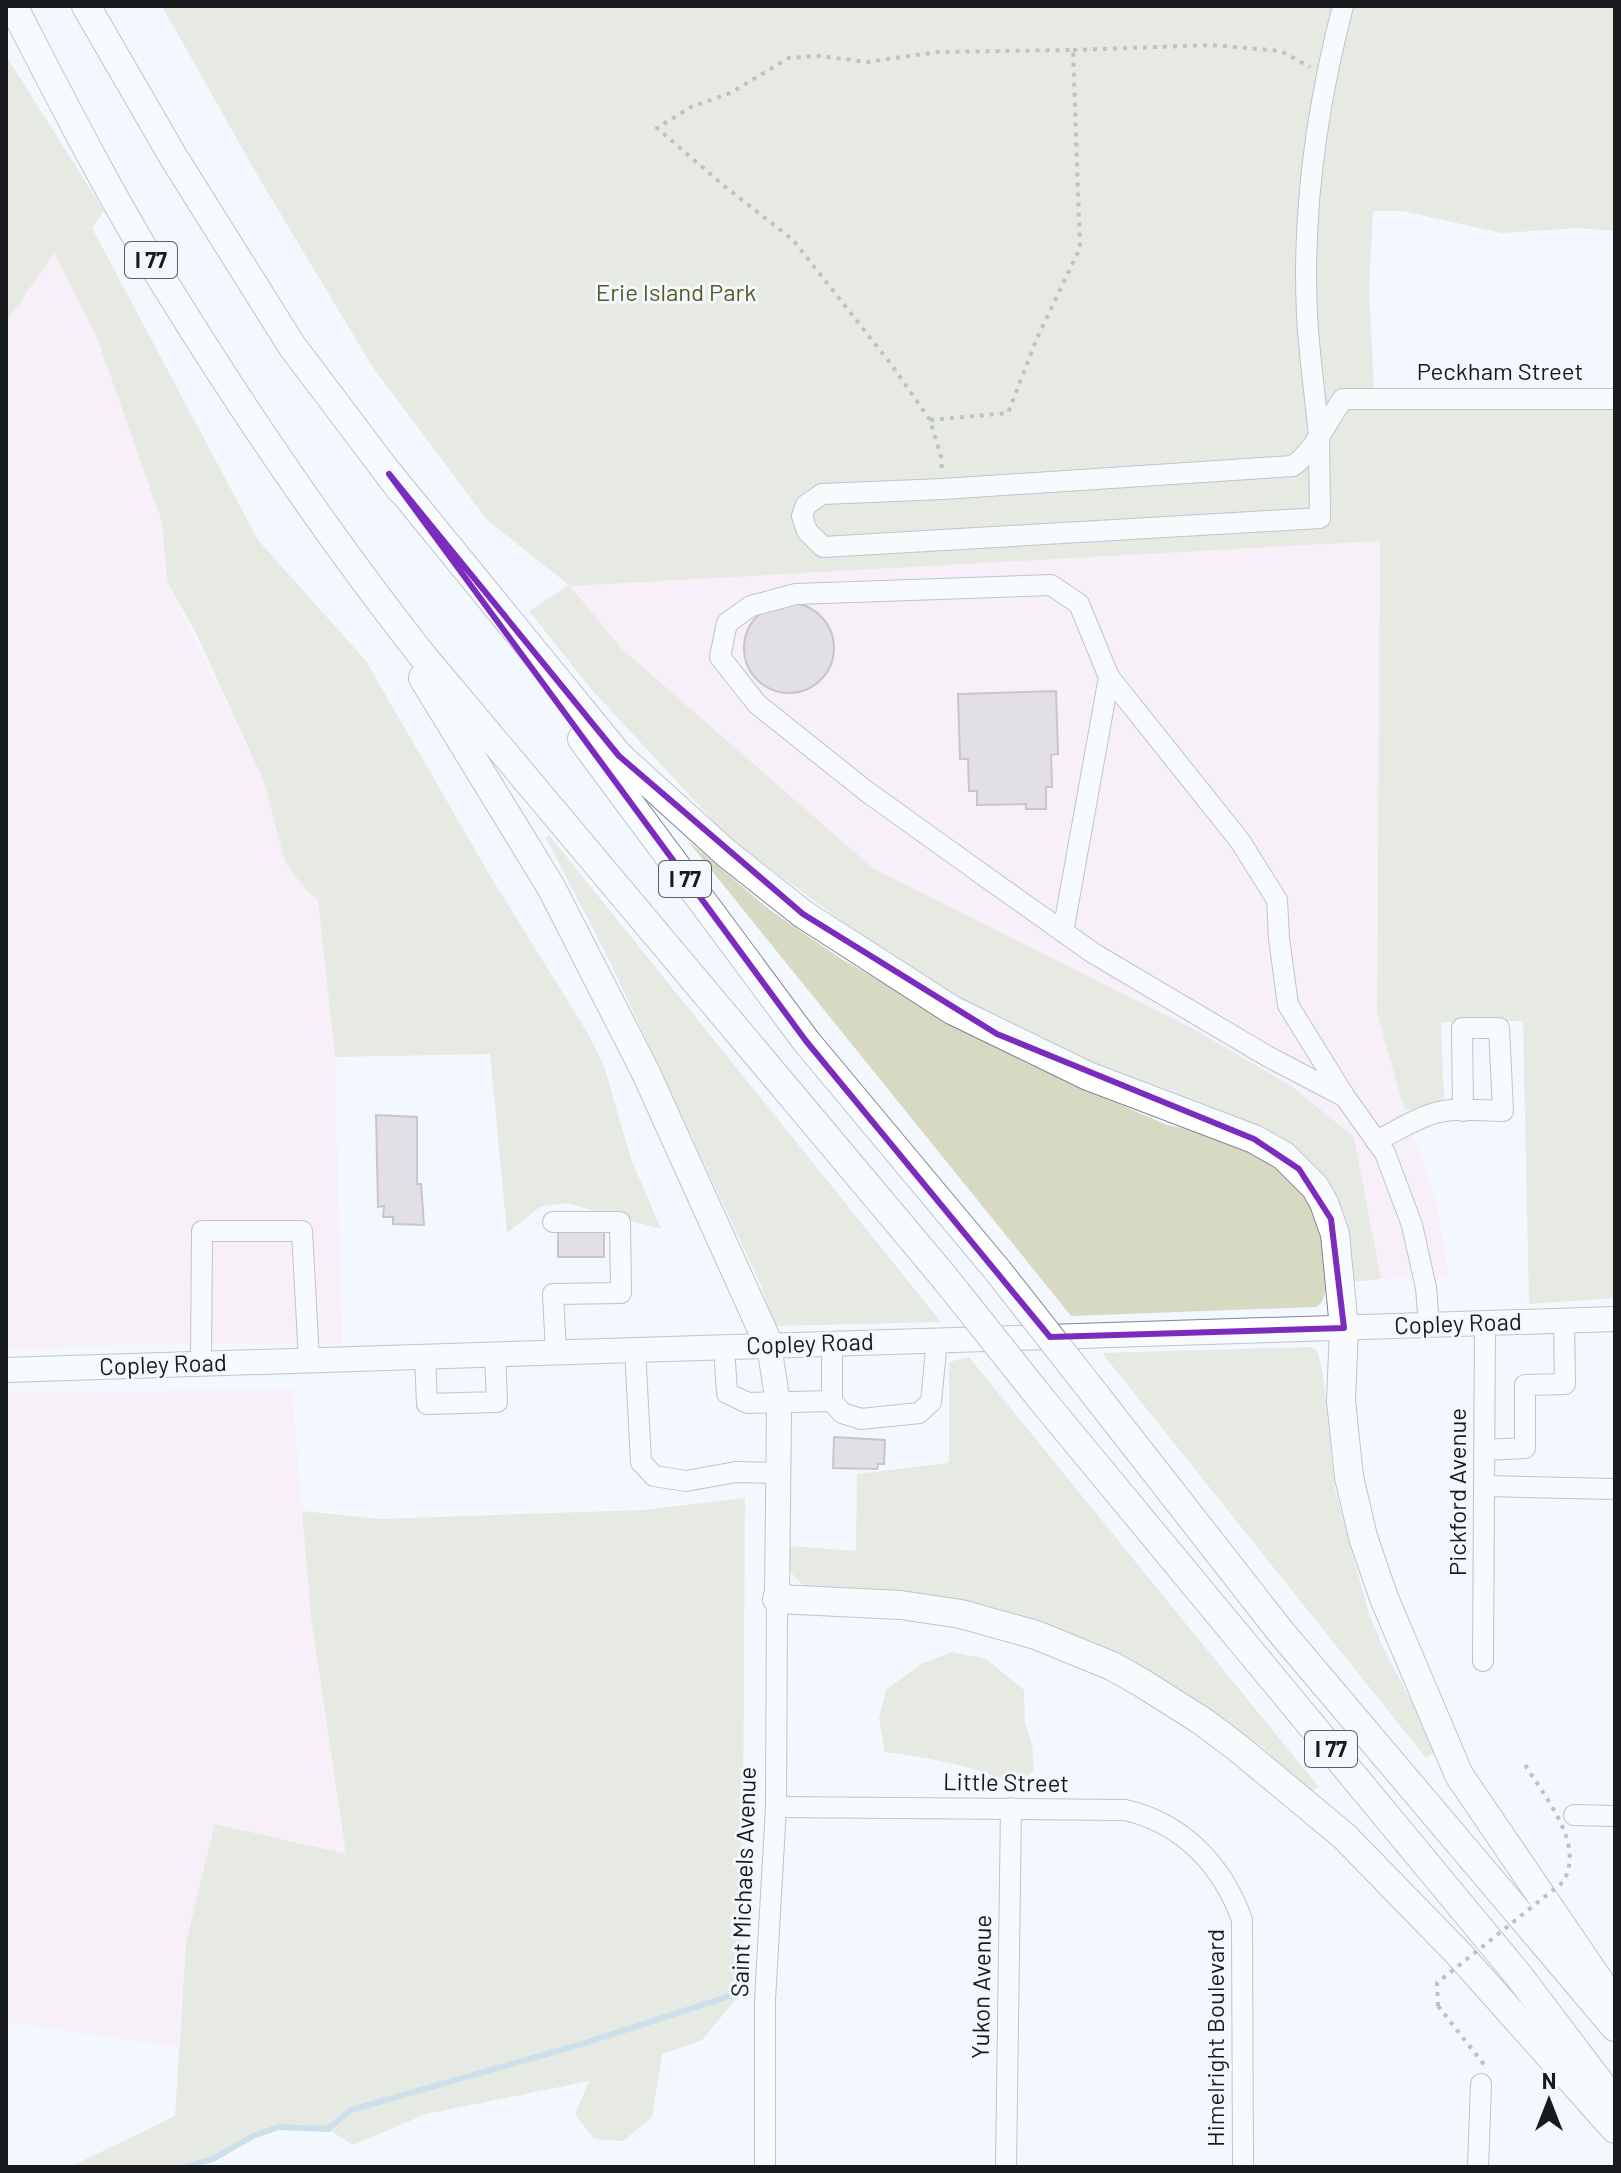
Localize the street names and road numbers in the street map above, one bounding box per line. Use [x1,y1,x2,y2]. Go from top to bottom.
road number: I 77 [125,242,177,278]
street label: Peckham Street [1417,356,1583,385]
road number: I 77 [659,861,711,897]
street label: Copley Road [1394,1306,1522,1339]
street label: Copley Road [746,1326,874,1359]
street label: Copley Road [99,1347,227,1380]
street label: Pickford Avenue [1442,1408,1471,1576]
road number: I 77 [1305,1731,1357,1767]
street label: Saint Michaels Avenue [724,1766,761,1998]
street label: Little Street [943,1766,1069,1797]
street label: Yukon Avenue [965,1915,996,2059]
street label: Himelright Boulevard [1200,1929,1229,2147]

